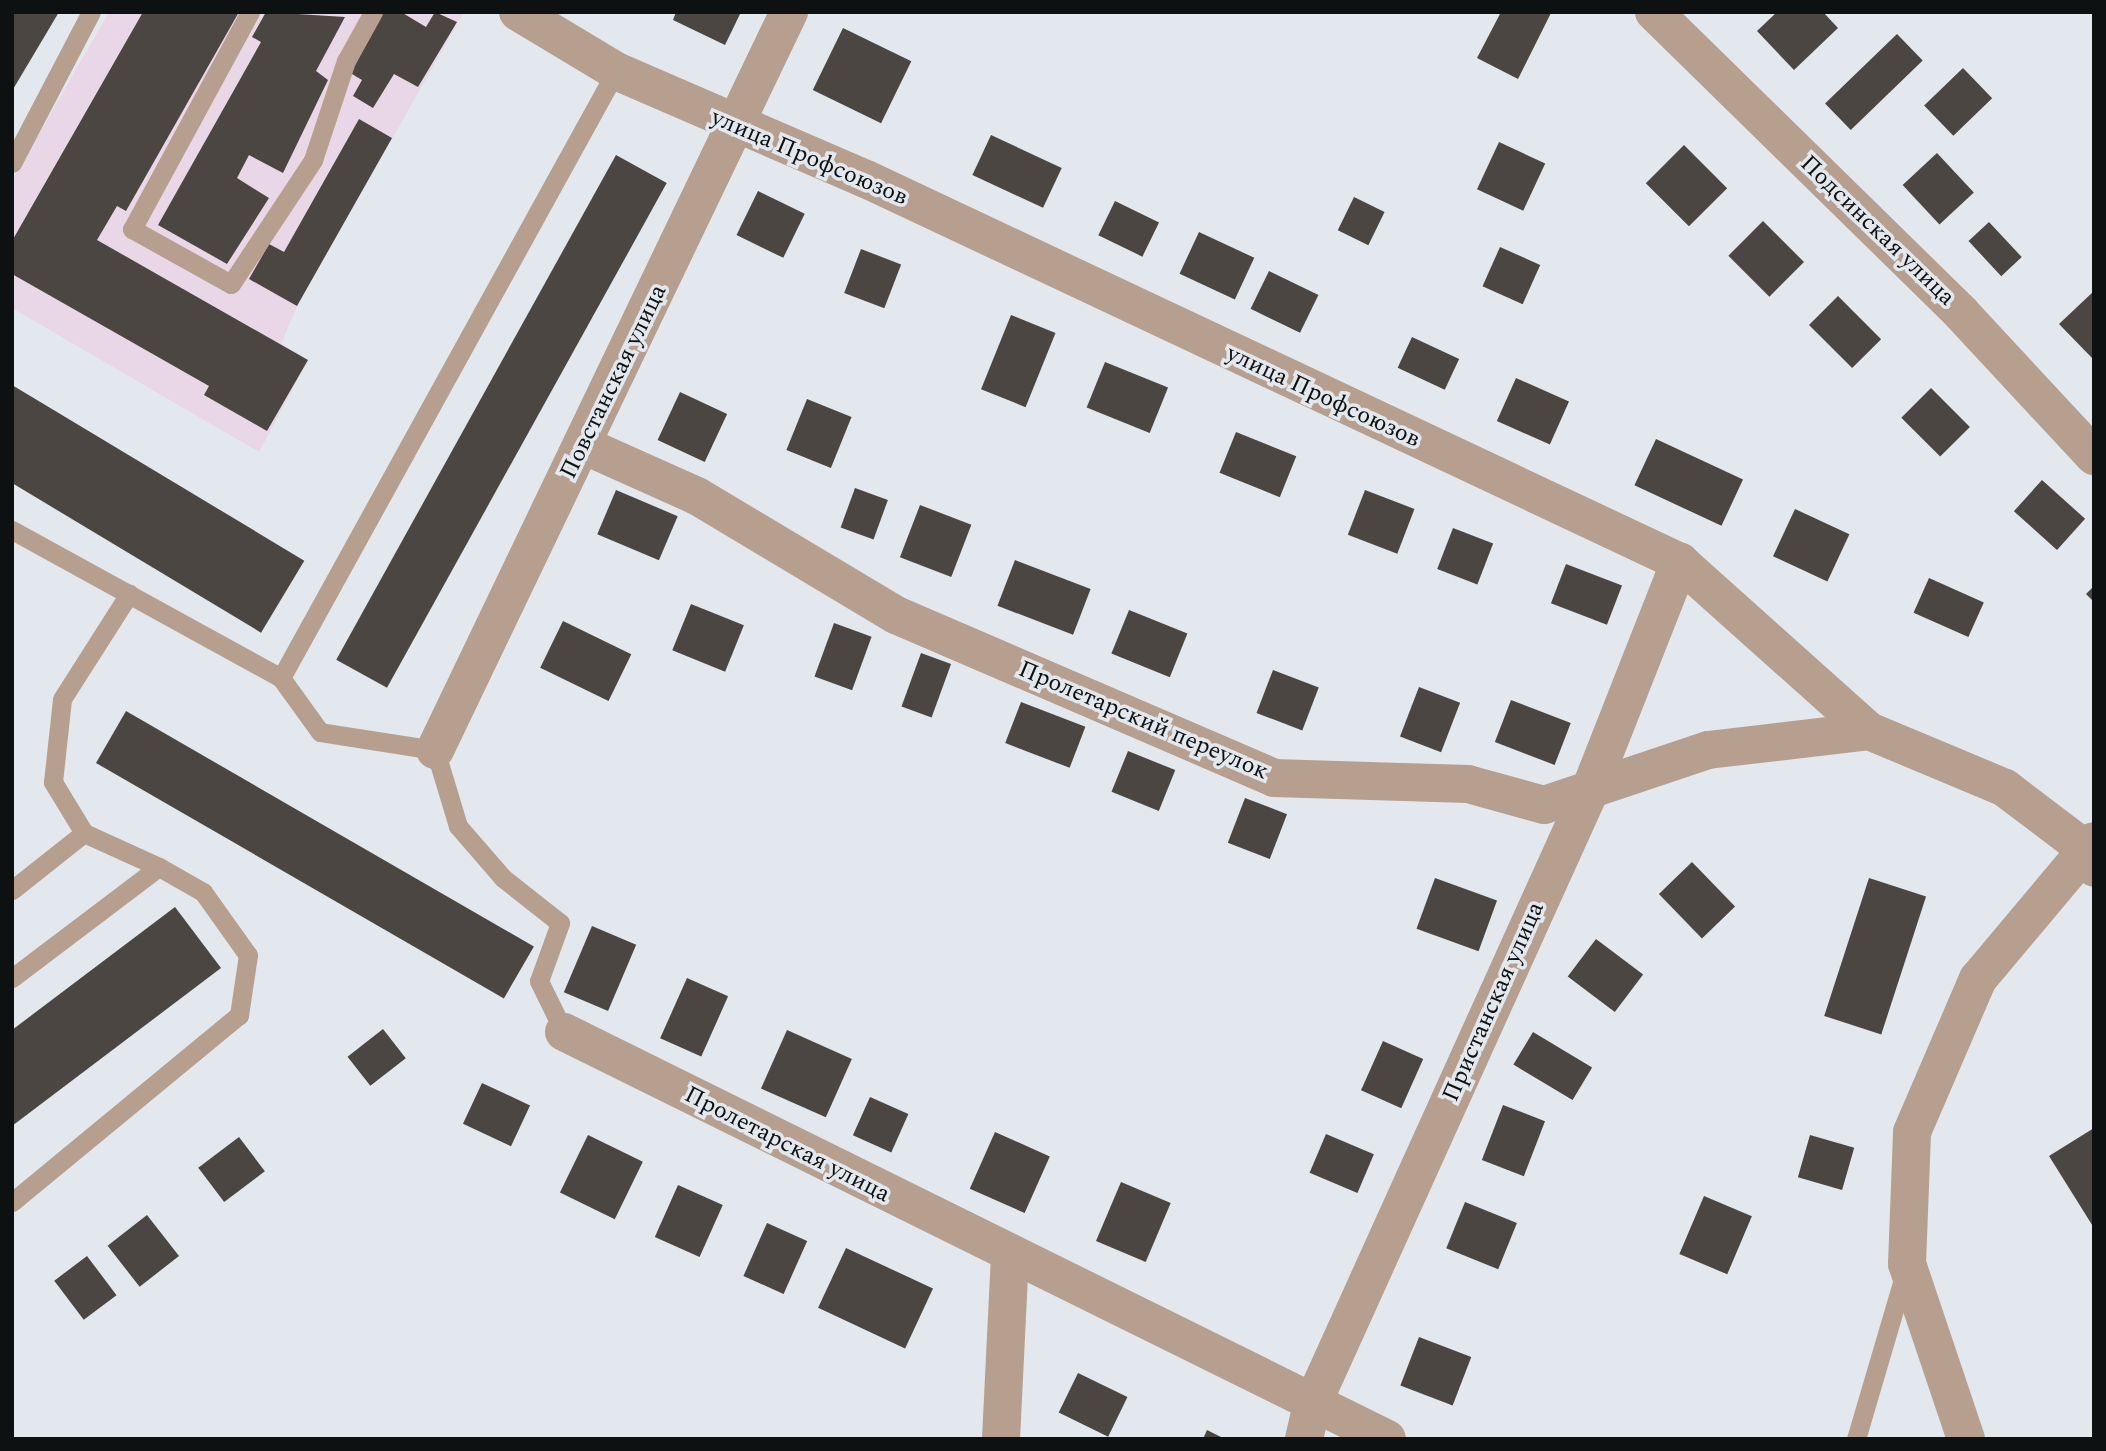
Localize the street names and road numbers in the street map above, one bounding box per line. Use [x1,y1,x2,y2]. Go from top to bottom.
street label: улица Профсоюзов [707,104,911,212]
street label: Подсинская улица [1793,150,1961,312]
street label: Повстанская улица [554,280,674,484]
street label: улица Профсоюзов [1222,339,1424,455]
street label: Пролетарский переулок [1014,655,1272,787]
street label: Пристанская улица [1437,898,1551,1106]
street label: Пролетарская улица [679,1081,895,1209]

